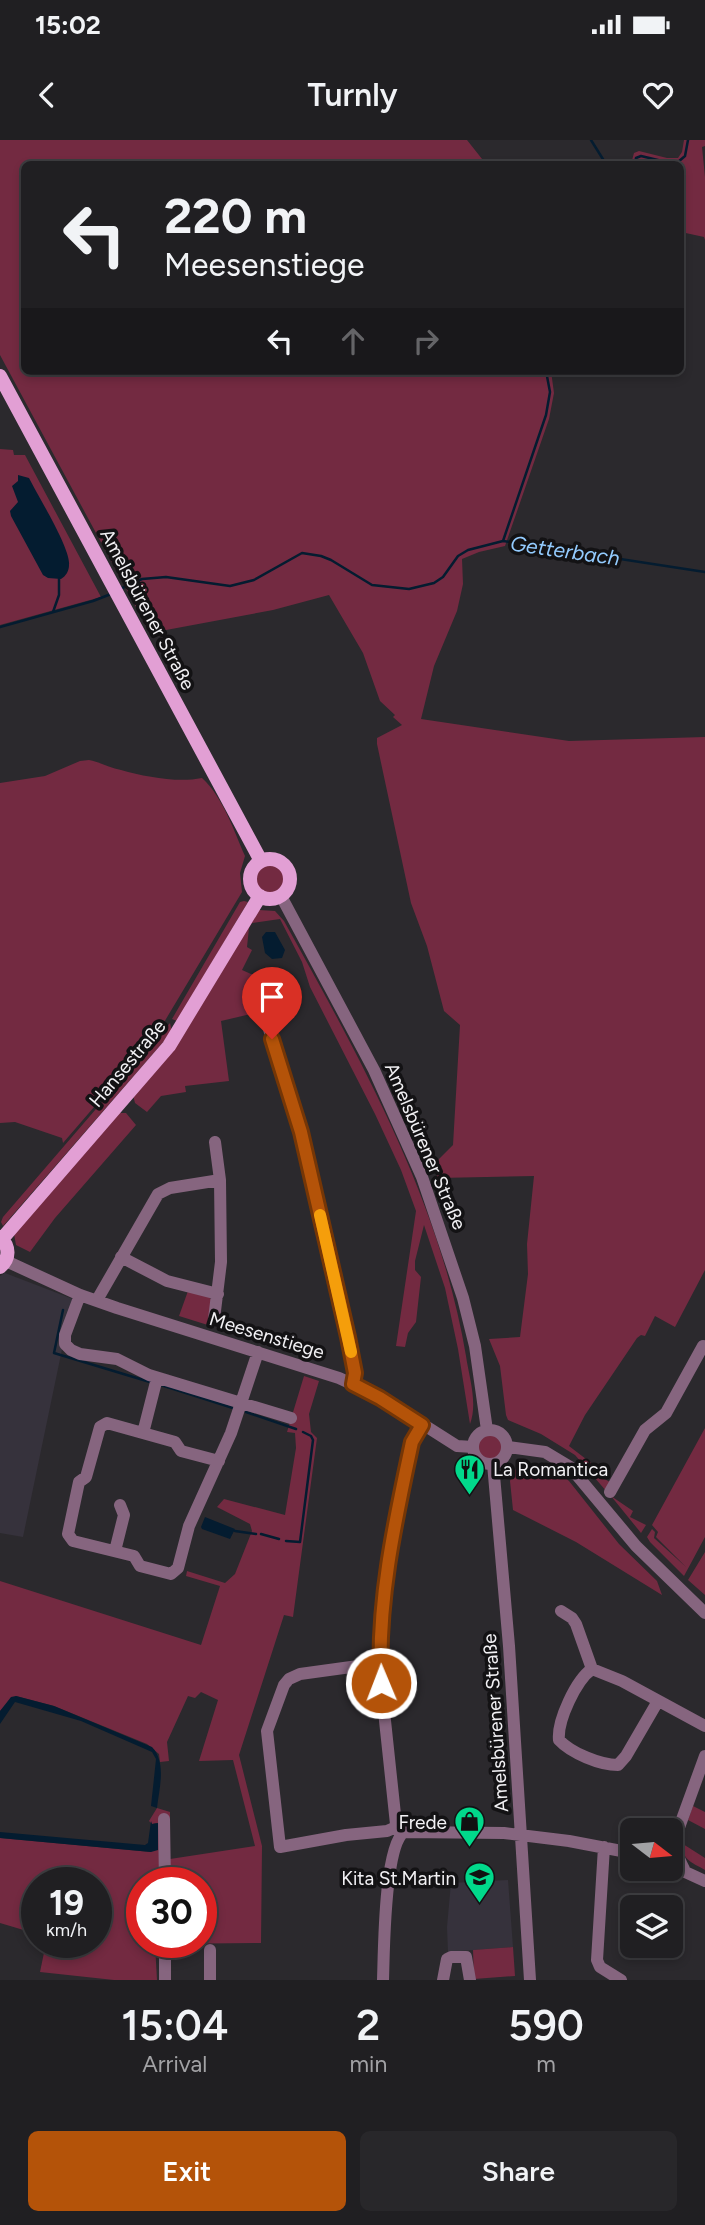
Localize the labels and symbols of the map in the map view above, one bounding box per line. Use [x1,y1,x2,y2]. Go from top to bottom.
street label: Amelsbürener Straße [95,525,200,694]
water label: Getterbach [509,530,622,571]
pin [242,967,302,1039]
street label: Hansestraße [84,1015,171,1112]
street label: Amelsbürener Straße [380,1059,471,1233]
street label: Meesenstiege [207,1307,327,1364]
restaurant icon: La Romantica [453,1452,487,1496]
place label: La Romantica [493,1458,608,1481]
street label: Amelsbürener Straße [478,1633,513,1813]
position arrow [344,1646,418,1720]
shop icon: Frede [453,1805,487,1849]
place label: Frede [399,1811,447,1834]
north arrow [620,1818,682,1881]
school or university icon: Kita St.Martin [462,1861,496,1905]
speed limit sign: 30 [126,1867,217,1958]
place label: Kita St.Martin [341,1867,456,1890]

